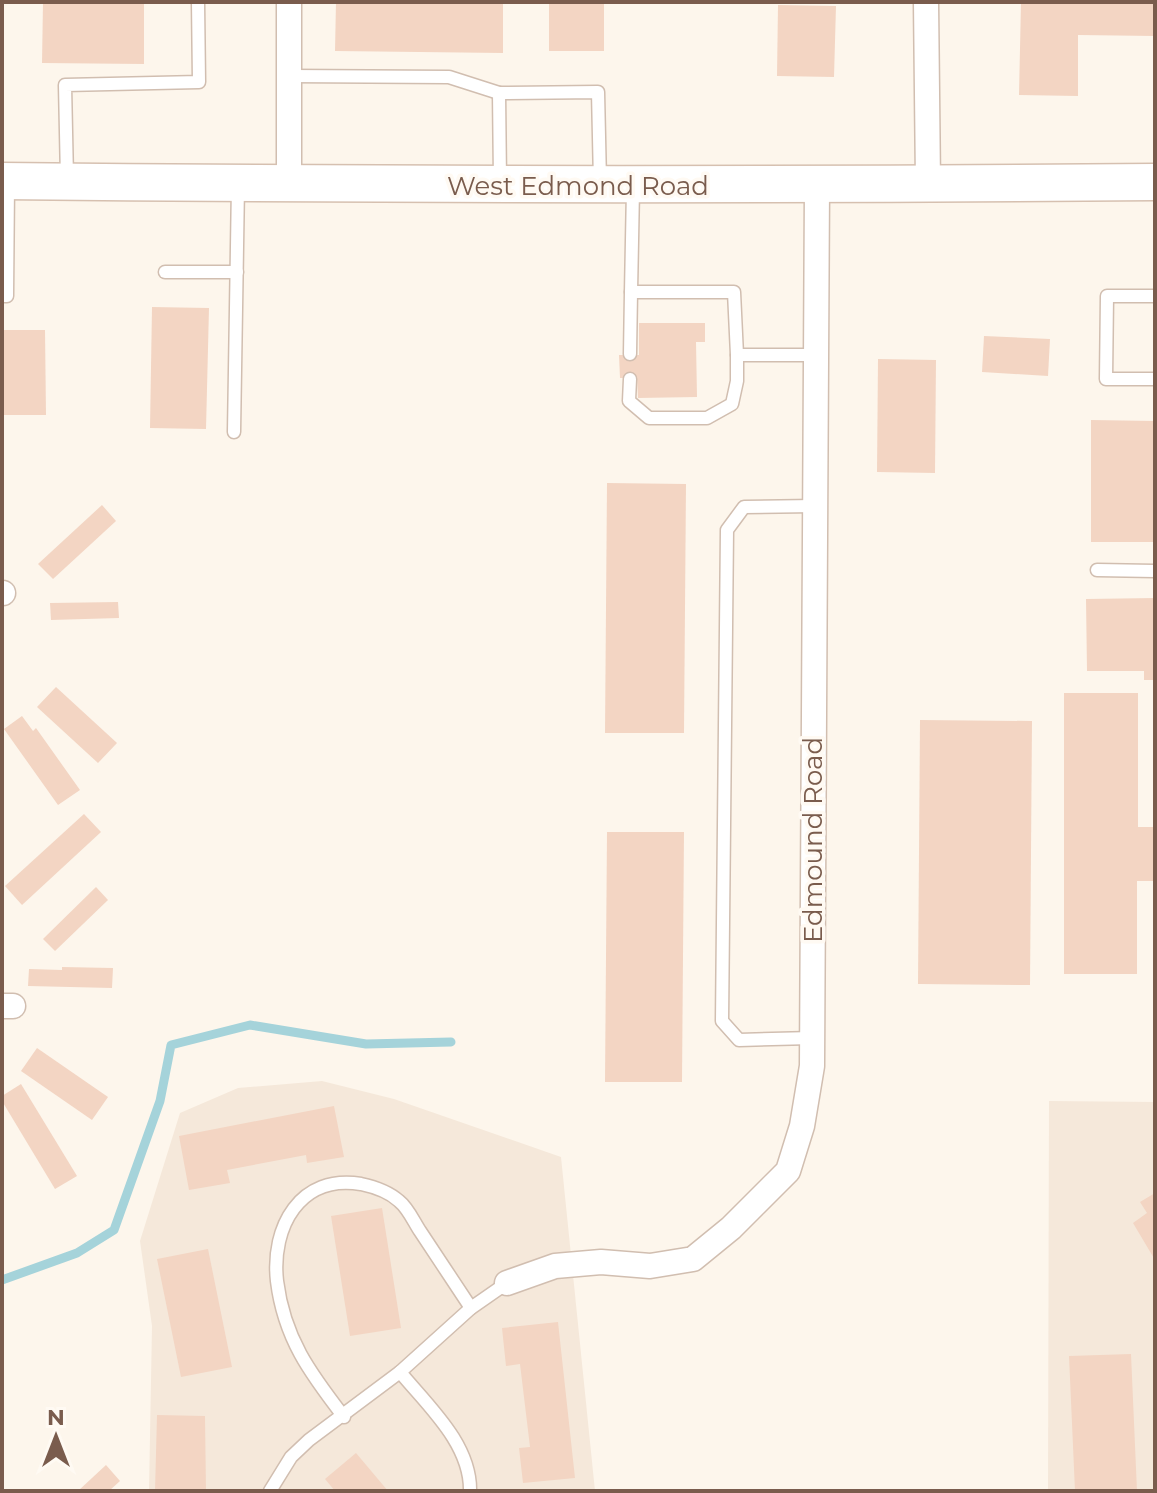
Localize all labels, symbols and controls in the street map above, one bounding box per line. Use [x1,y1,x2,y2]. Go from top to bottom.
street label: West Edmond Road [447,170,709,202]
street label: Edmound Road [797,737,829,943]
north arrow [16,1397,96,1477]
text: N [47,1404,65,1431]

